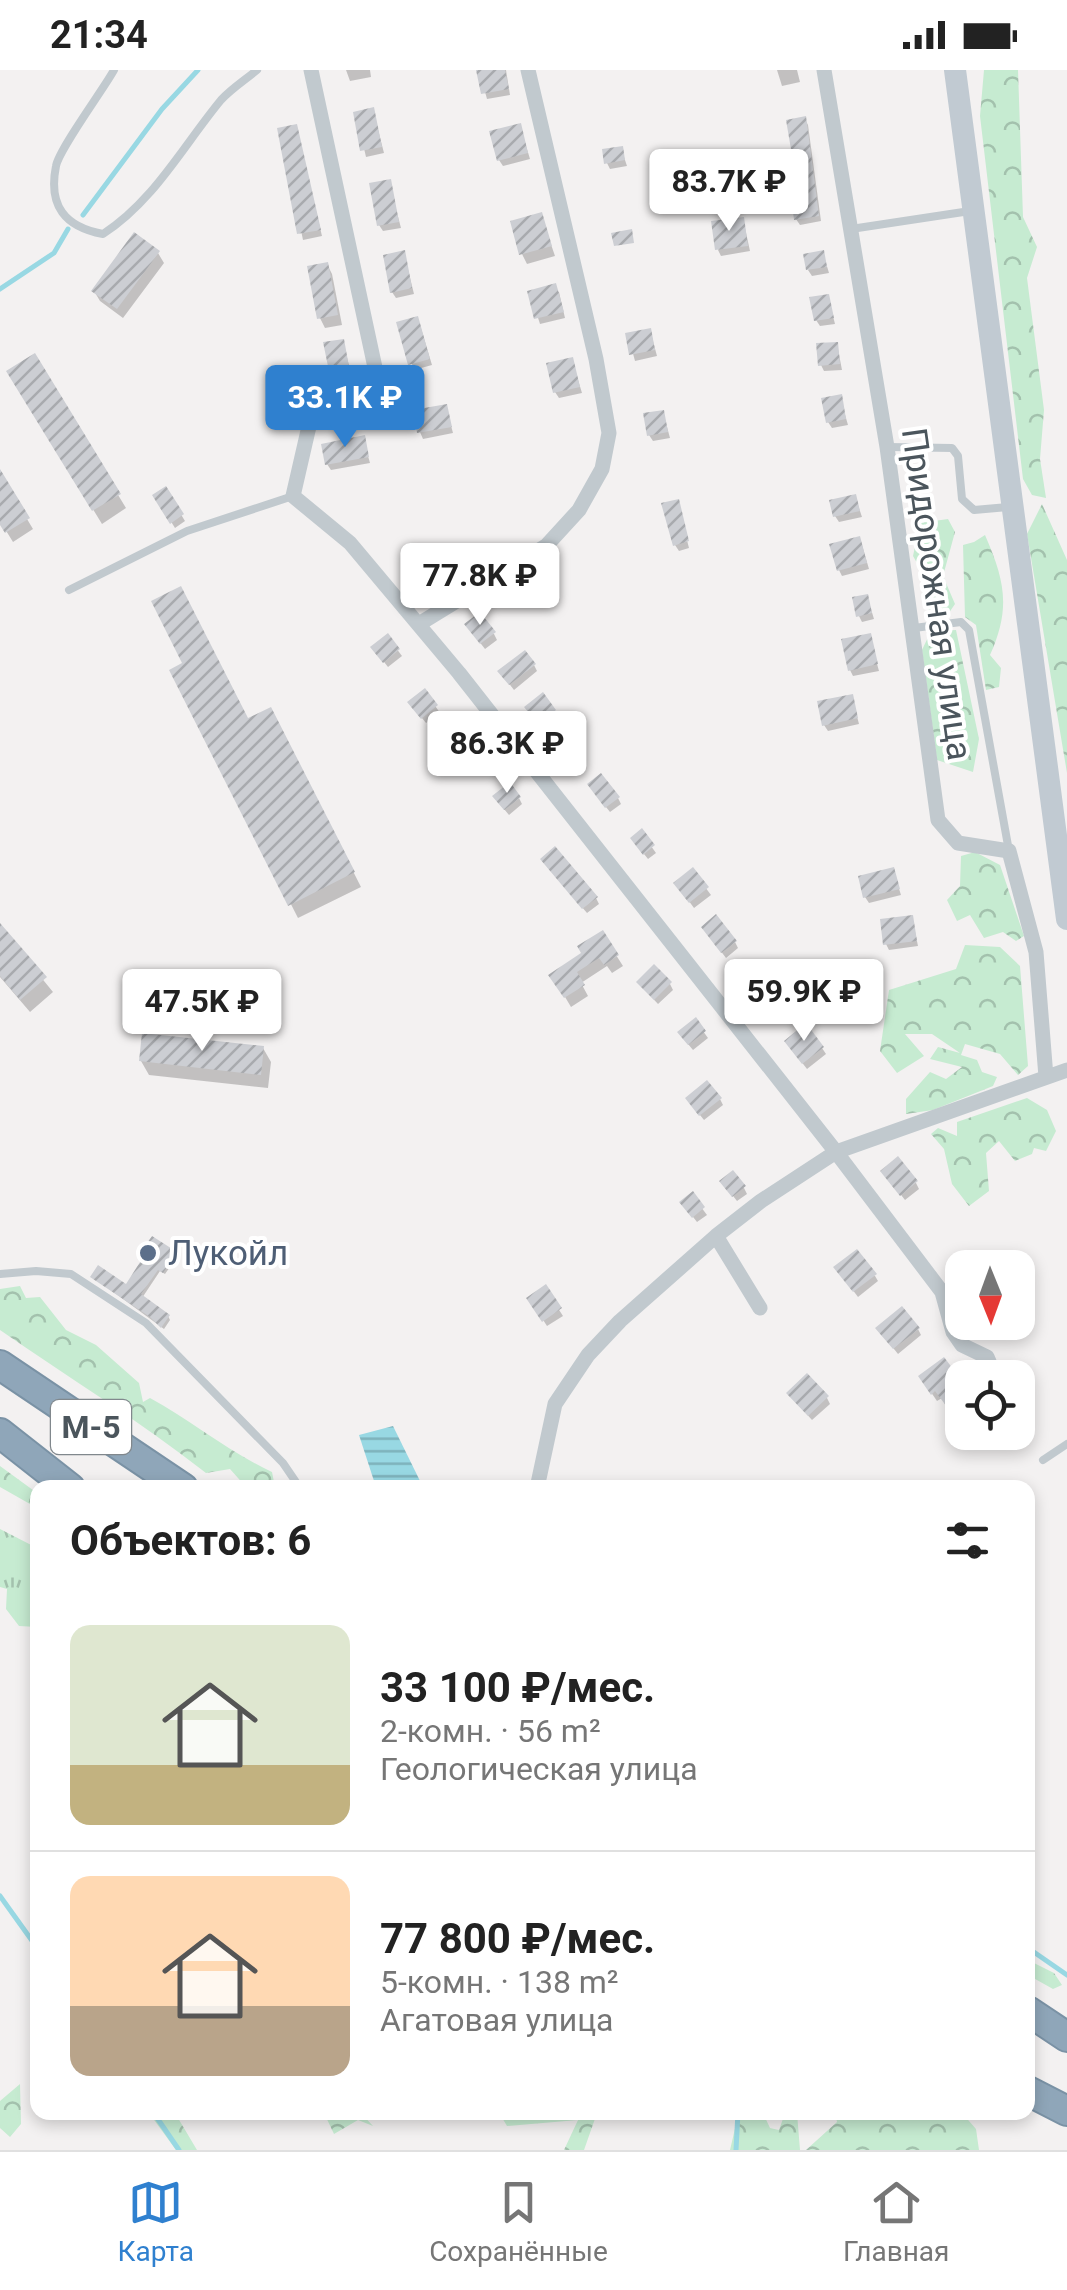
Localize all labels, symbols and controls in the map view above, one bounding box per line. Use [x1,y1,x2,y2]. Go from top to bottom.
text: 21:34 [50,13,148,57]
pin: 83.7K ₽ [637,149,821,234]
text: 83.7K ₽ [671,162,787,200]
pin: 33.1K ₽ [253,365,437,450]
text: 33.1K ₽ [287,378,403,416]
street label: Придорожная улица [893,425,980,763]
pin: 77.8K ₽ [388,543,572,628]
text: 77.8K ₽ [422,556,538,594]
pin: 86.3K ₽ [415,711,599,796]
text: 86.3K ₽ [449,724,565,762]
pin: 59.9K ₽ [712,959,896,1044]
pin: 47.5K ₽ [110,969,294,1054]
text: 59.9K ₽ [746,972,862,1010]
text: 47.5K ₽ [144,982,260,1020]
place label: Лукойл [168,1233,288,1274]
marker: Лукойл [137,1242,159,1264]
north arrow [945,1250,1035,1340]
map controls [945,1250,1035,1450]
button: locate [945,1360,1035,1450]
road number: М-5 [51,1400,131,1454]
icon: filters [940,1513,995,1568]
text: Объектов: 6 [70,1516,311,1565]
text: 33 100 ₽/мес. [380,1663,655,1712]
icon: home [150,1665,270,1785]
text: 2-комн. · 56 m² [380,1712,601,1750]
text: Геологическая улица [380,1750,698,1788]
text: 77 800 ₽/мес. [380,1914,655,1963]
icon: home [150,1916,270,2036]
text: 5-комн. · 138 m² [380,1963,619,2001]
text: Агатовая улица [380,2001,614,2039]
tab: Карта [118,2175,194,2268]
tab: Сохранённые [429,2175,608,2268]
tab: Главная [843,2175,949,2268]

